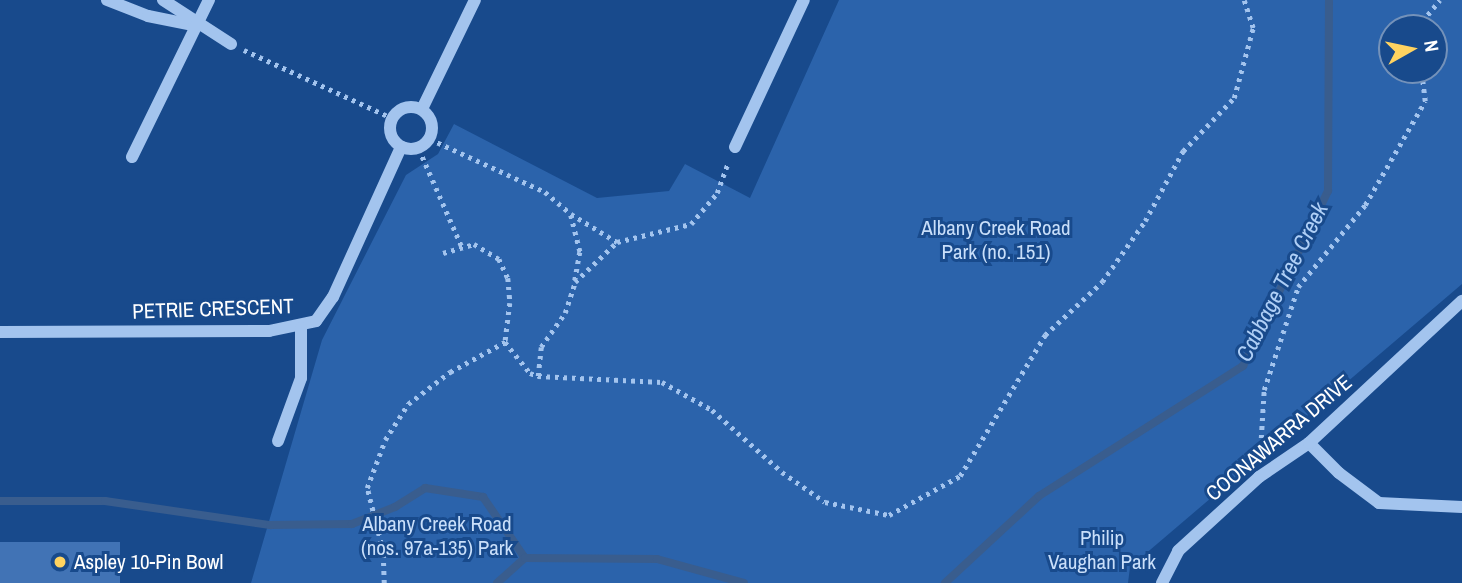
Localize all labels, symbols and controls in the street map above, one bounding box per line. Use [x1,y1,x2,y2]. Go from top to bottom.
north arrow [1378,14,1448,84]
text: N [1418,38,1445,54]
water label: Cabbage Tree Creek [1230,198,1334,366]
park label: Albany Creek Road Park (no. 151) [921,215,1071,265]
street label: PETRIE CRESCENT [132,294,294,324]
street label: COONAWARRA DRIVE [1201,369,1357,507]
park label: Albany Creek Road (nos. 97a-135) Park [361,511,513,561]
park label: Philip Vaughan Park [1048,525,1156,575]
place label: Aspley 10-Pin Bowl [74,549,223,575]
marker: Aspley 10-Pin Bowl [52,554,68,570]

